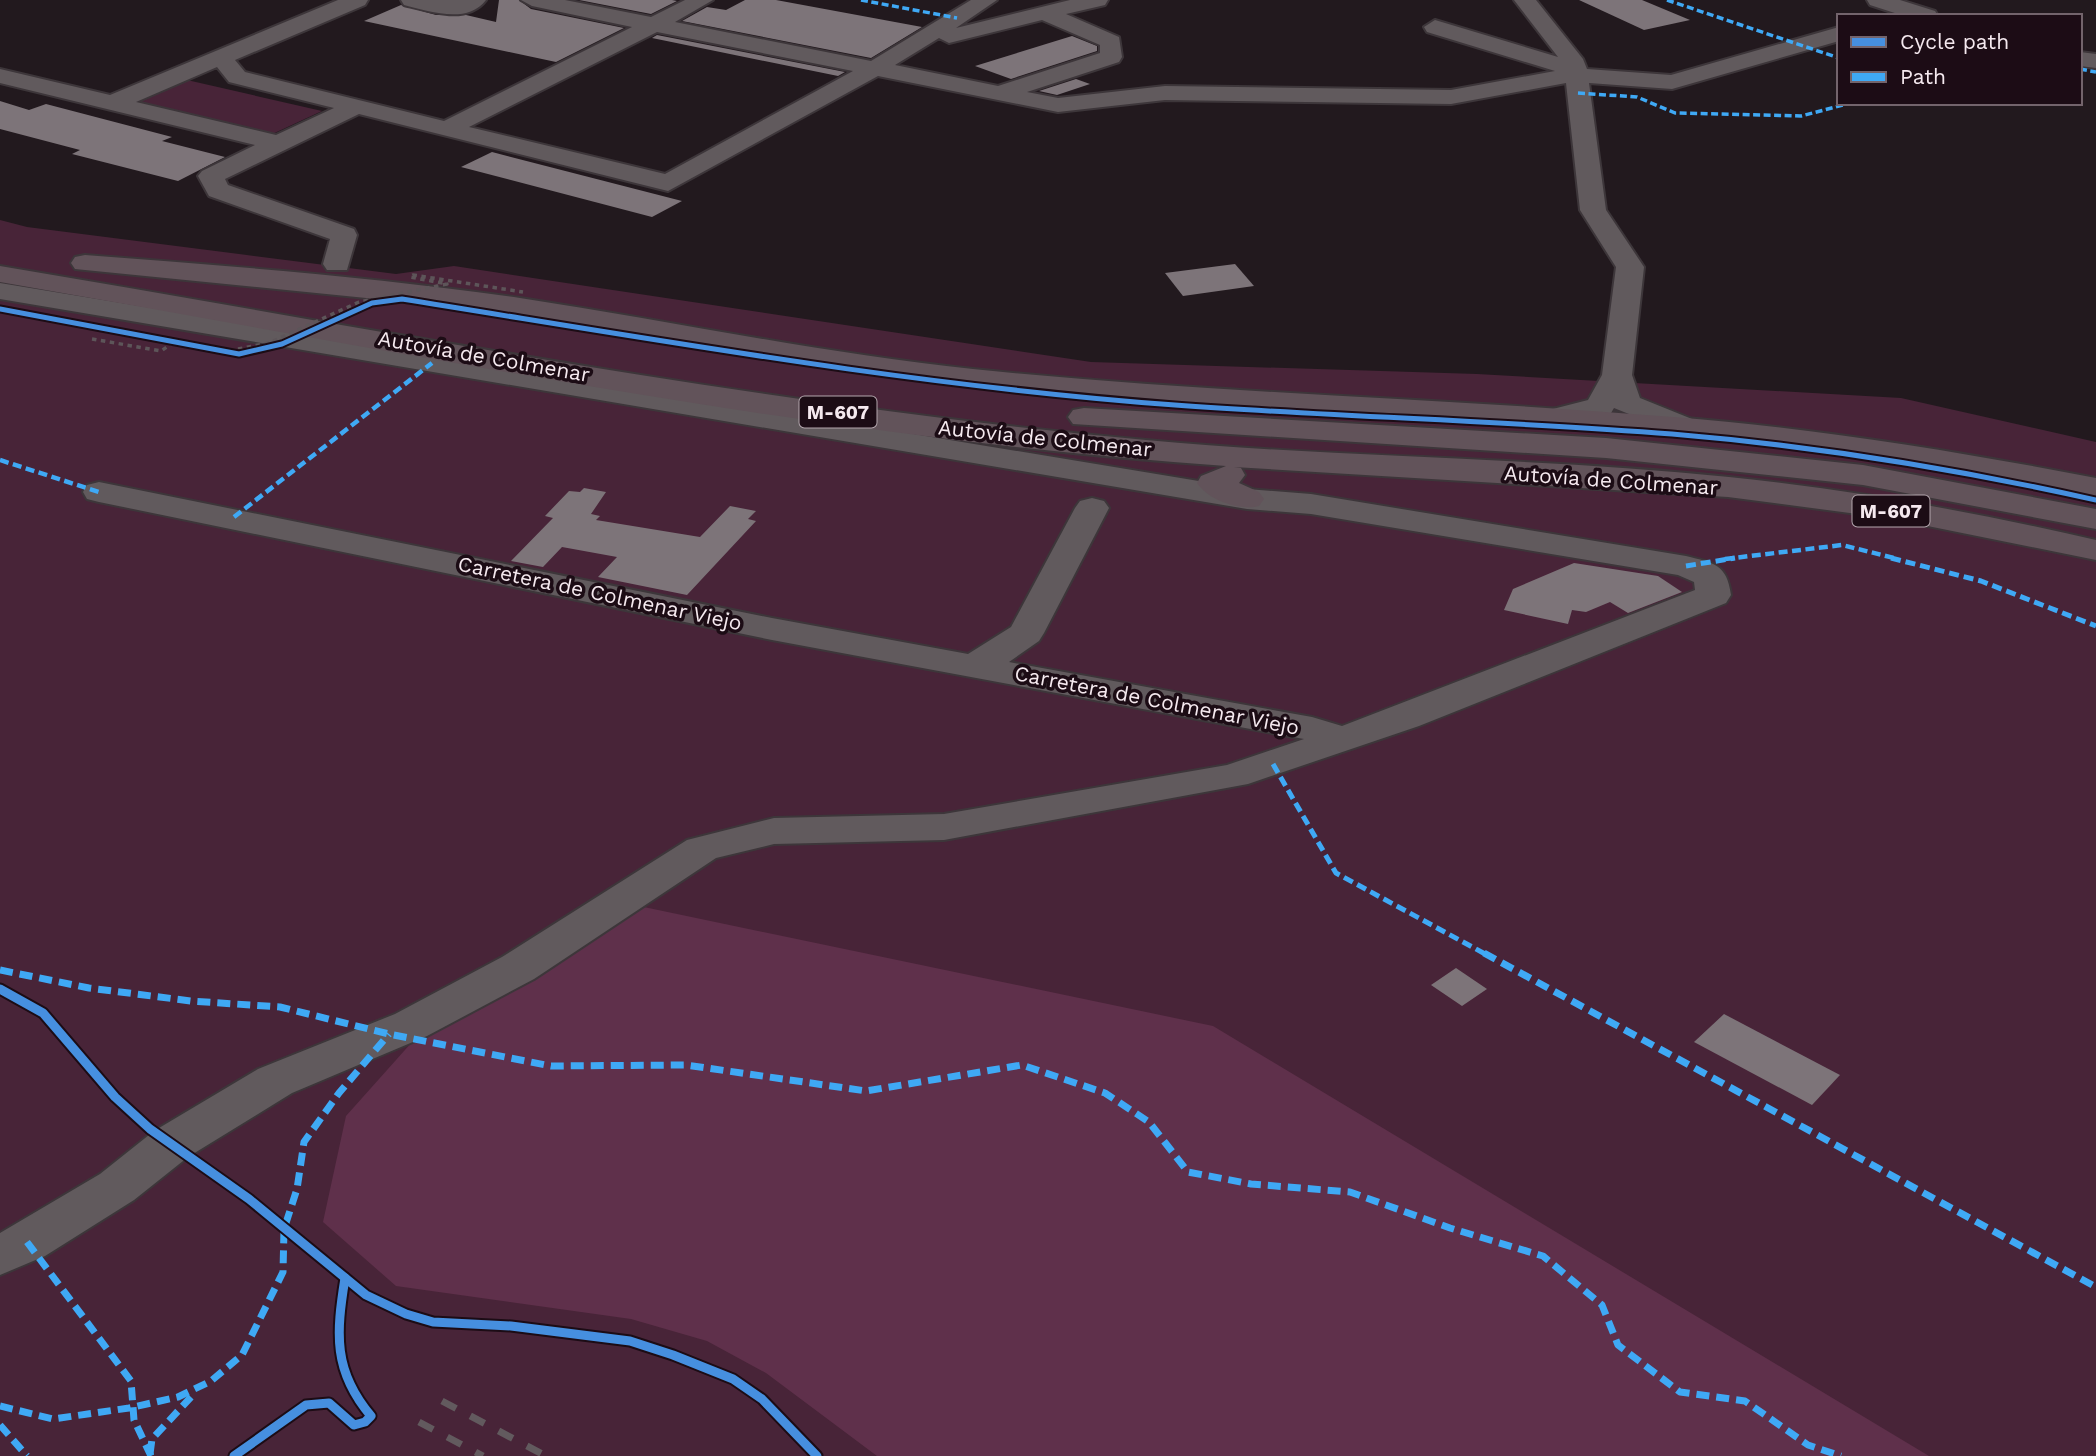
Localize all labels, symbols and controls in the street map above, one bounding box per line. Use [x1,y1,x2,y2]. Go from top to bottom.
legend [1837,14,2082,105]
text: Cycle path [1900,29,2009,54]
text: Path [1900,64,1946,89]
street label: Autovía de Colmenar [376,325,592,387]
road number: M-607 [800,396,876,428]
street label: Autovía de Colmenar [937,414,1153,462]
street label: Autovía de Colmenar [1503,460,1719,500]
road number: M-607 [1853,496,1930,526]
street label: Carretera de Colmenar Viejo [456,551,744,635]
street label: Carretera de Colmenar Viejo [1012,660,1302,740]

